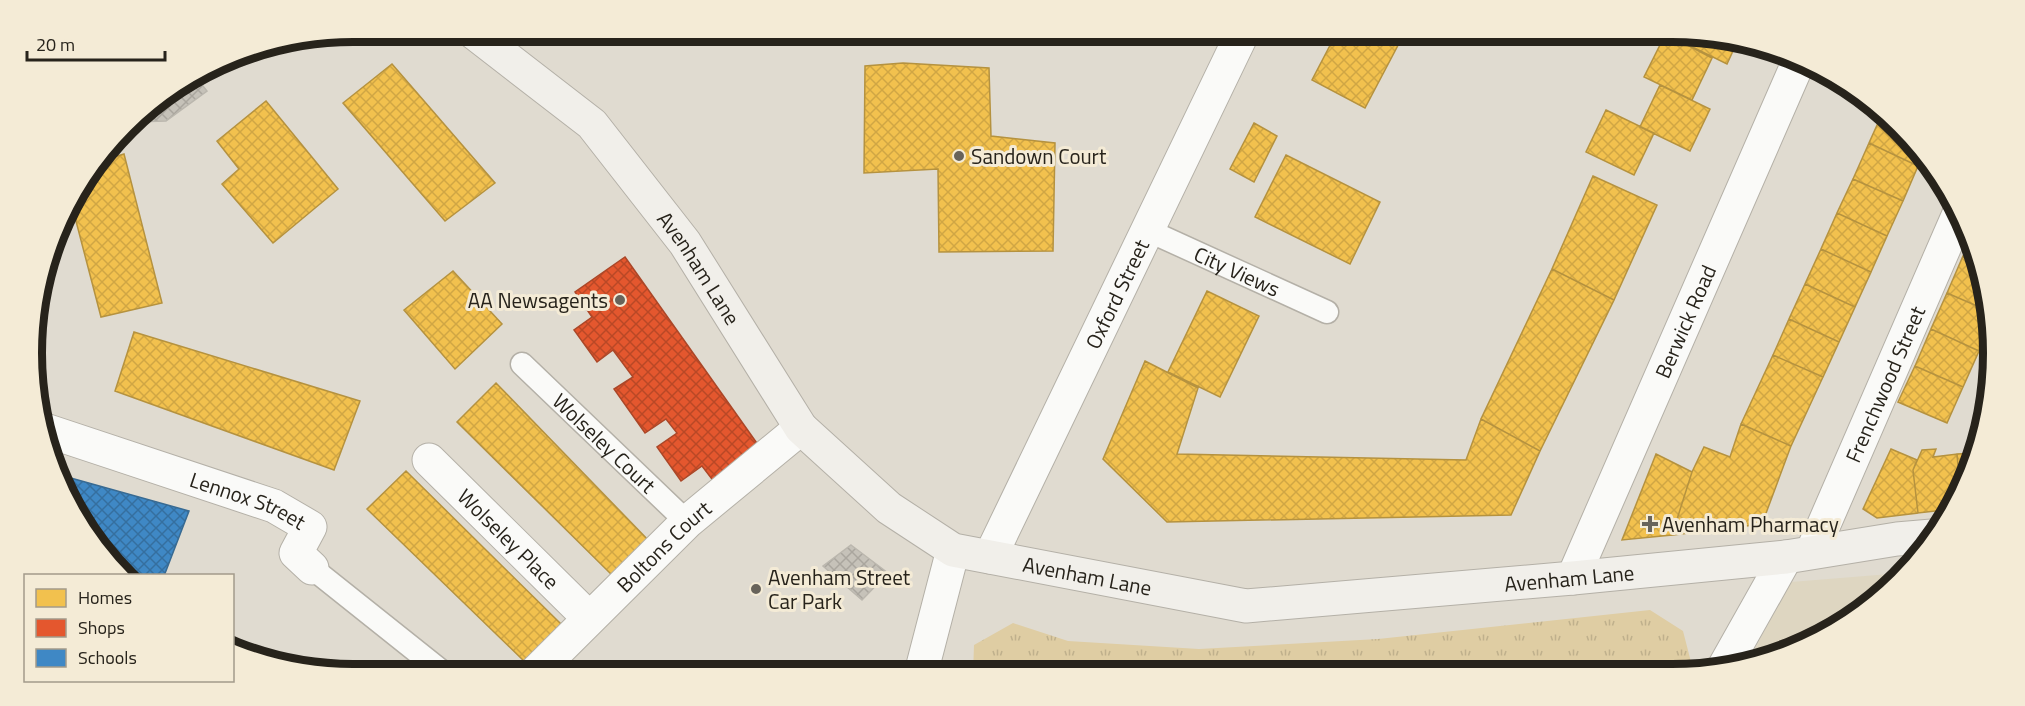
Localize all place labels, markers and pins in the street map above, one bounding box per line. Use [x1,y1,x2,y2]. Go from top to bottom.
place label: Sandown Court [971,140,1107,172]
marker: Sandown Court [952,149,966,163]
place label: AA Newsagents [468,284,608,316]
marker: AA Newsagents [613,293,627,307]
place label: Avenham Pharmacy [1662,508,1839,540]
marker: Avenham Pharmacy [1643,517,1657,531]
place label: Avenham Street Car Park [768,561,911,617]
marker: Avenham Street Car Park [749,582,763,596]

